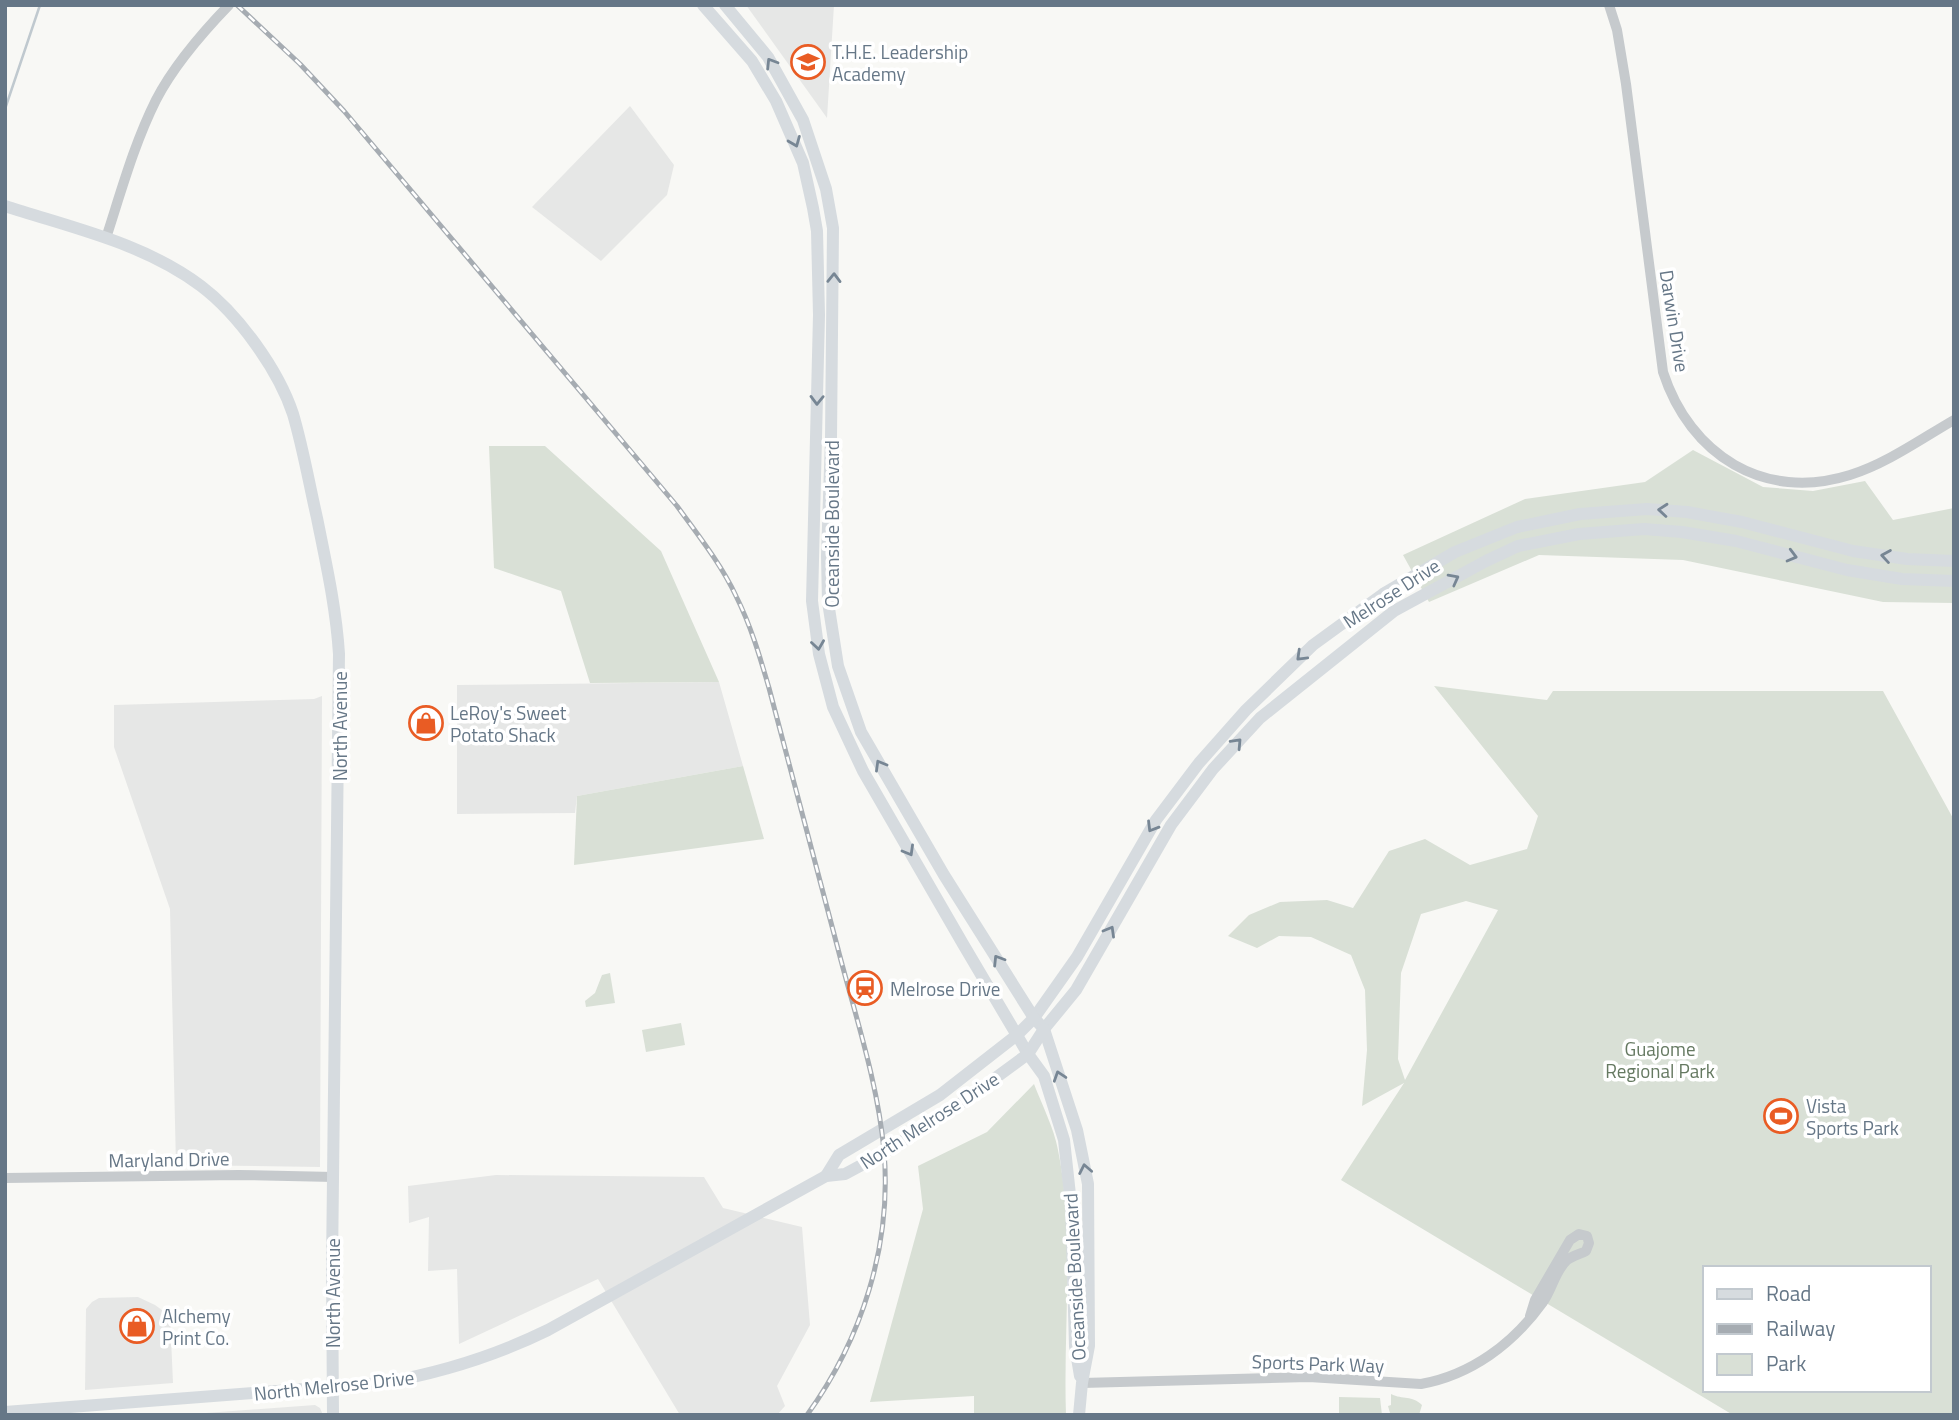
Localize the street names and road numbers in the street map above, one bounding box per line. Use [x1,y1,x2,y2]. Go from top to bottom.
street label: Darwin Drive [1653,268,1697,374]
street label: Oceanside Boulevard [817,440,846,608]
street label: Melrose Drive [1337,551,1445,635]
street label: North Avenue [325,671,354,781]
street label: North Melrose Drive [854,1064,1004,1176]
street label: Maryland Drive [108,1143,230,1175]
street label: Oceanside Boulevard [1055,1193,1093,1361]
street label: North Avenue [318,1238,347,1348]
street label: Sports Park Way [1251,1346,1385,1380]
street label: North Melrose Drive [253,1362,415,1408]

